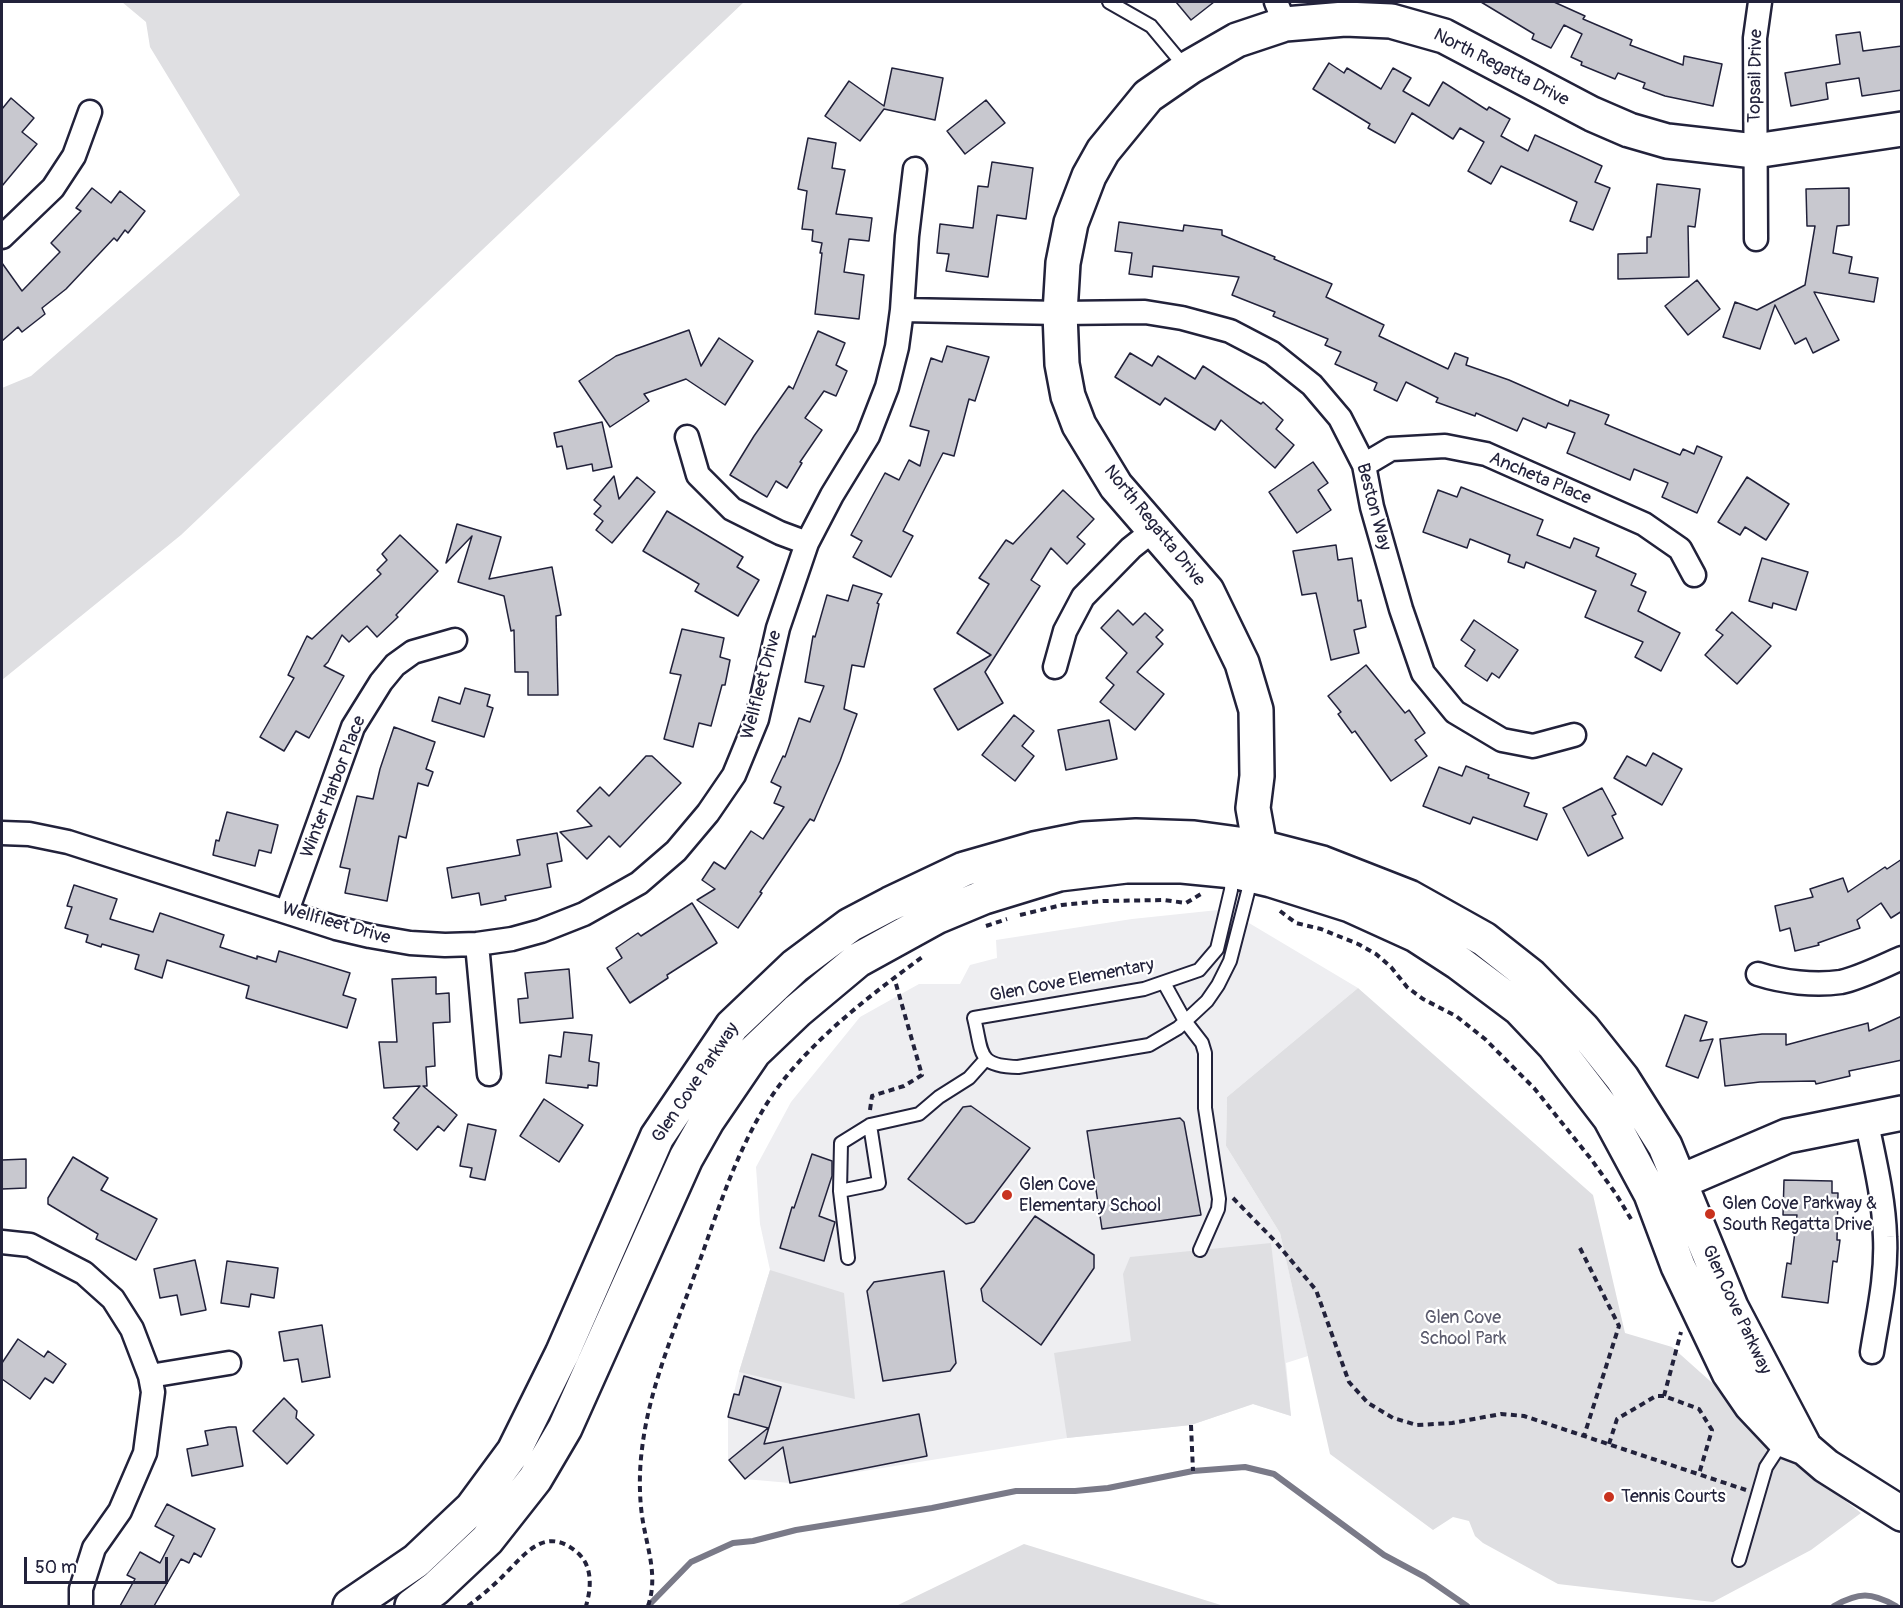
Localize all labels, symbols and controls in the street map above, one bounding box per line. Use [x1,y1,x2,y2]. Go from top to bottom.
street label: North Regatta Drive [1430,24,1572,112]
street label: Topsail Drive [1744,29,1768,123]
street label: Ancheta Place [1486,448,1594,510]
street label: North Regatta Drive [1099,461,1209,591]
street label: Beston Way [1351,461,1395,553]
street label: Wellfleet Drive [737,628,787,742]
street label: Winter Harbor Place [297,713,371,861]
street label: Wellfleet Drive [279,898,393,950]
street label: Glen Cove Elementary [988,954,1156,1008]
street label: Glen Cove Parkway [648,1019,744,1147]
place label: Glen Cove Elementary School [1019,1174,1161,1216]
marker: Glen Cove Elementary School [1000,1188,1014,1202]
place label: Glen Cove Parkway & South Regatta Drive [1722,1193,1877,1236]
marker: Glen Cove Parkway & South Regatta Drive [1703,1207,1717,1221]
street label: Glen Cove Parkway [1697,1242,1775,1378]
park label: Glen Cove School Park [1419,1307,1507,1350]
place label: Tennis Courts [1621,1486,1726,1508]
marker: Tennis Courts [1602,1490,1616,1504]
scale bar [27,1545,171,1583]
text: 50 m [35,1556,77,1579]

